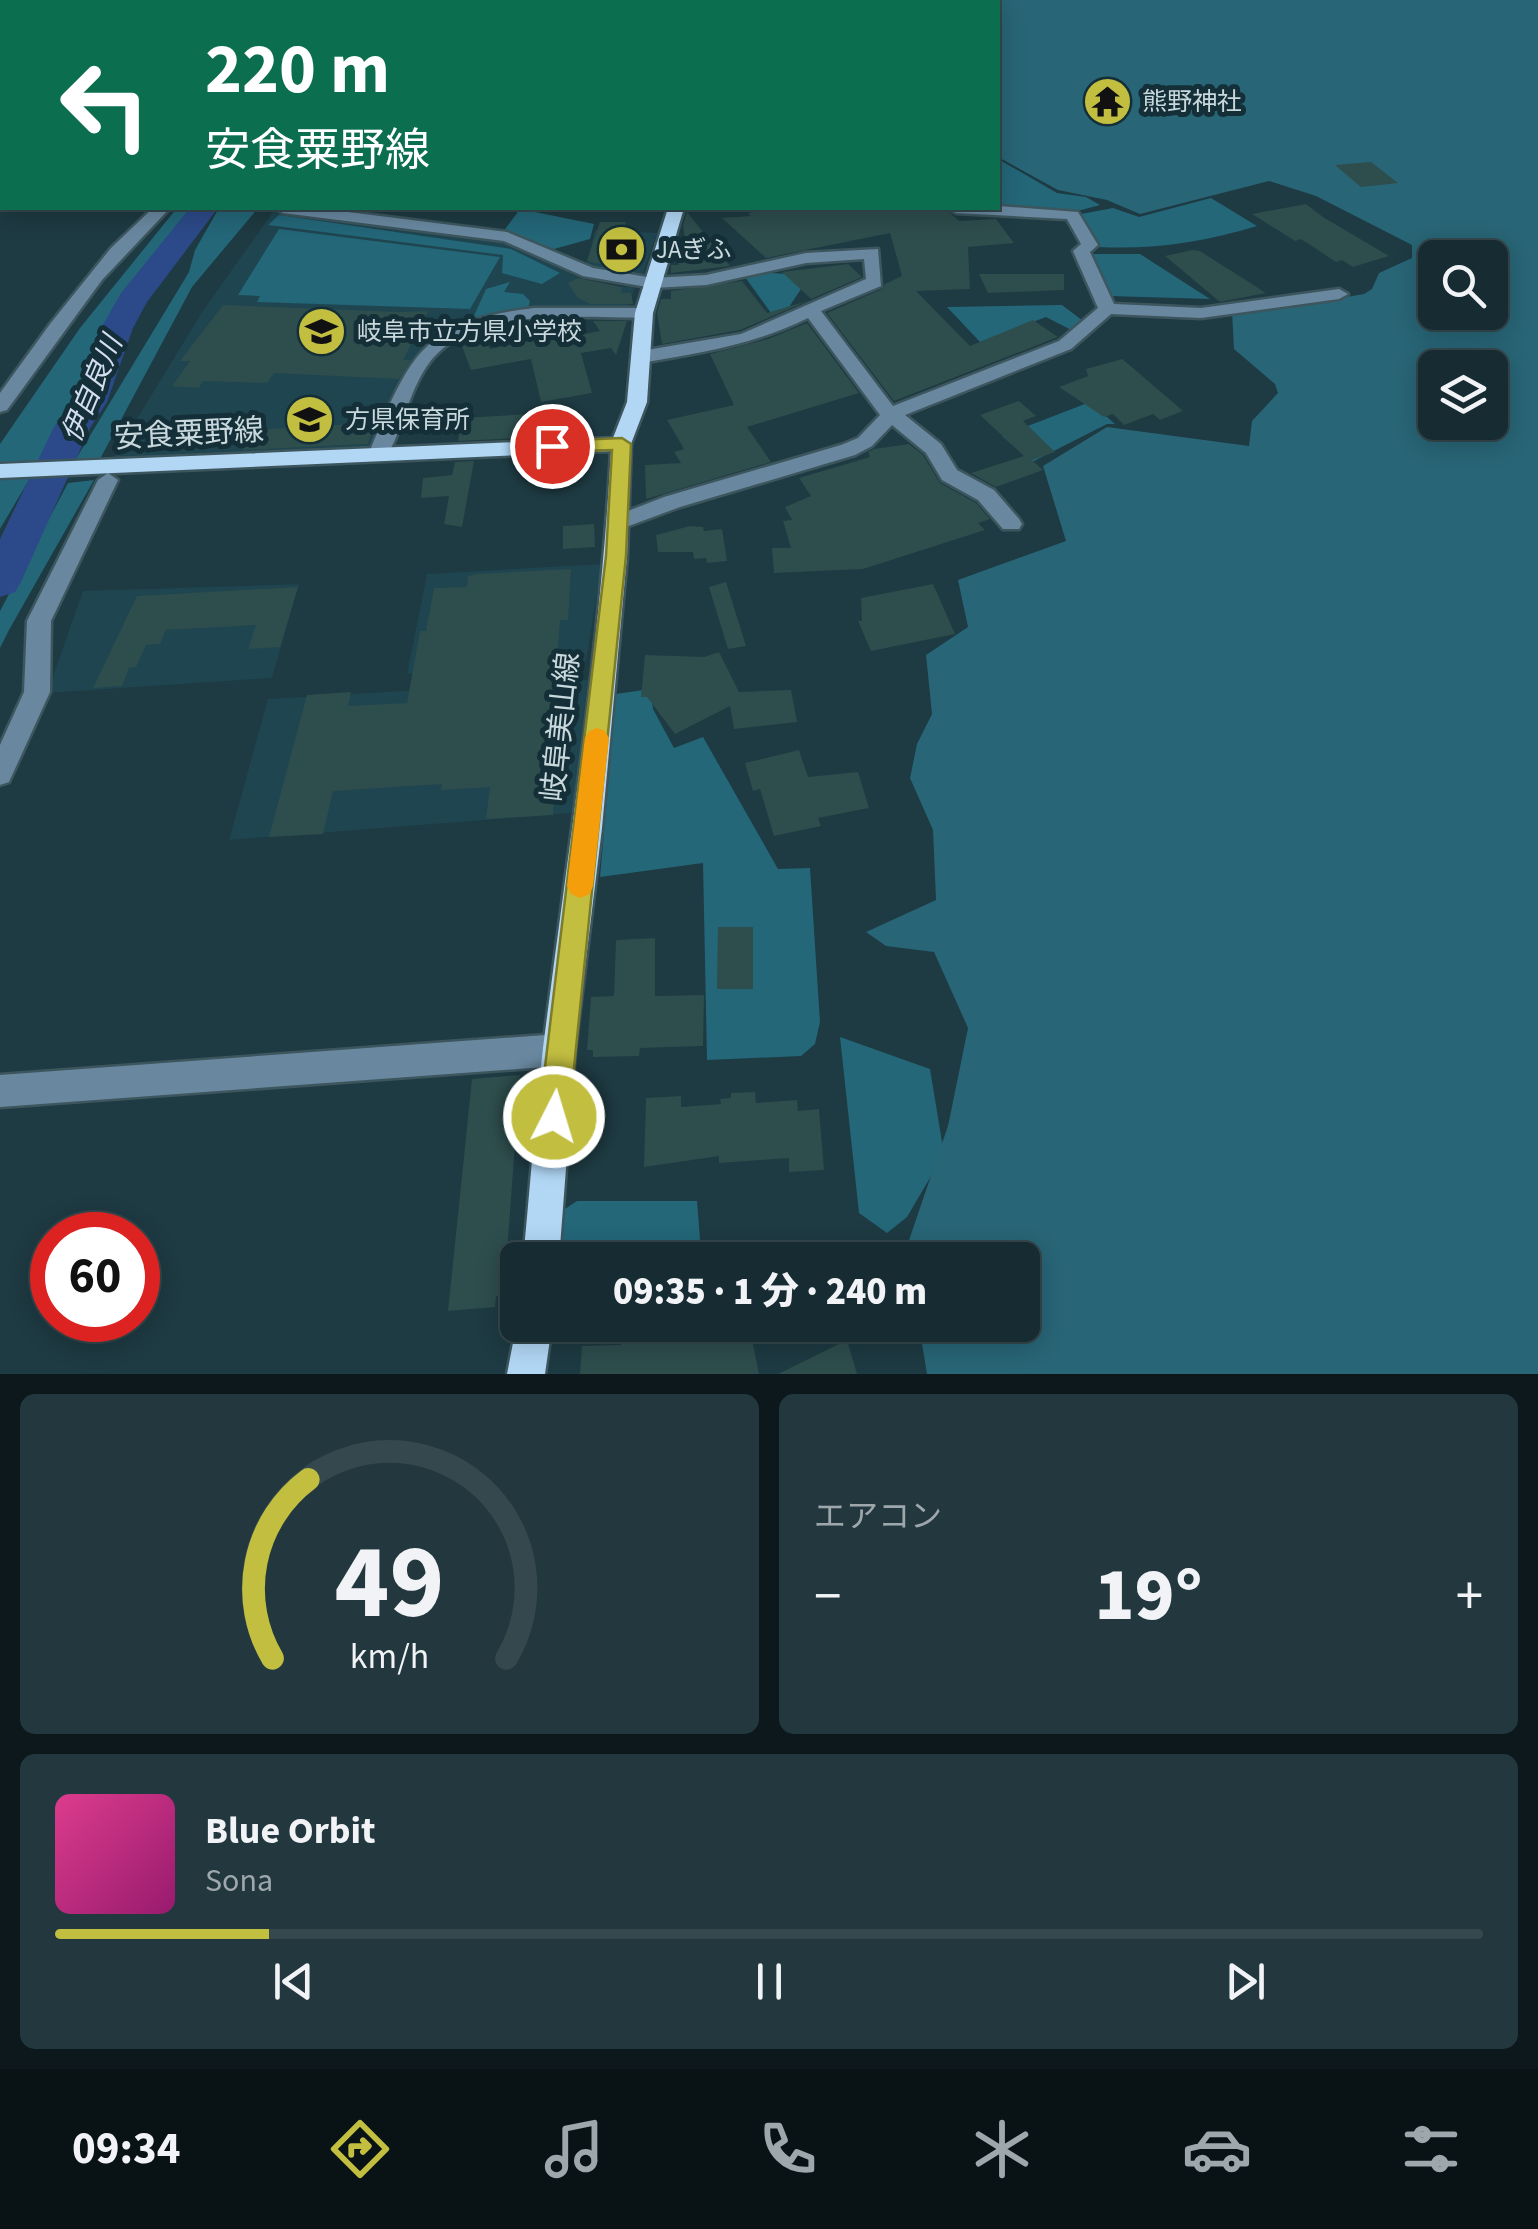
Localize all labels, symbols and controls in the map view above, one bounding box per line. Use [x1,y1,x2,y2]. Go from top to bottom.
text: 220 m [205,20,390,120]
icon: left [40,40,170,170]
temple icon: 熊野神社 [1081,76,1133,128]
place label: 熊野神社 [1142,84,1242,120]
text: 安食粟野線 [205,119,430,183]
bank icon: JAぎふ [595,224,647,276]
place label: JAぎふ [656,232,732,268]
map controls [1418,240,1508,440]
button: search [1418,240,1508,330]
school or university icon: 岐阜市立方県小学校 [296,306,348,358]
place label: 岐阜市立方県小学校 [357,314,582,350]
water label: 伊自良川 [52,327,133,448]
button: layers [1418,350,1508,440]
school or university icon: 方県保育所 [284,394,336,446]
place label: 方県保育所 [345,402,470,438]
pin [510,404,595,489]
street label: 安食粟野線 [113,409,265,459]
icon: arrive [525,419,580,474]
street label: 岐阜美山線 [532,650,590,804]
position arrow [502,1065,606,1169]
speed limit sign: 60 [30,1212,160,1342]
text: 09:35 · 1 分 · 240 m [613,1265,927,1319]
text: エアコン [814,1494,942,1540]
text: 49 [335,1510,444,1658]
text: 19° [1095,1542,1202,1649]
text: − [814,1558,841,1636]
text: + [1456,1558,1483,1636]
text: km/h [350,1631,429,1682]
text: Blue Orbit [205,1804,376,1858]
text: Sona [205,1858,273,1904]
icon: previous [266,1954,321,2009]
icon: pause [742,1954,797,2009]
icon: next [1218,1954,1273,2009]
icon: directions [325,2114,395,2184]
icon: music [539,2114,609,2184]
icon: phone [753,2114,823,2184]
icon: climate [967,2114,1037,2184]
icon: car [1182,2114,1252,2184]
icon: filters [1396,2114,1466,2184]
text: 09:34 [72,2117,181,2181]

